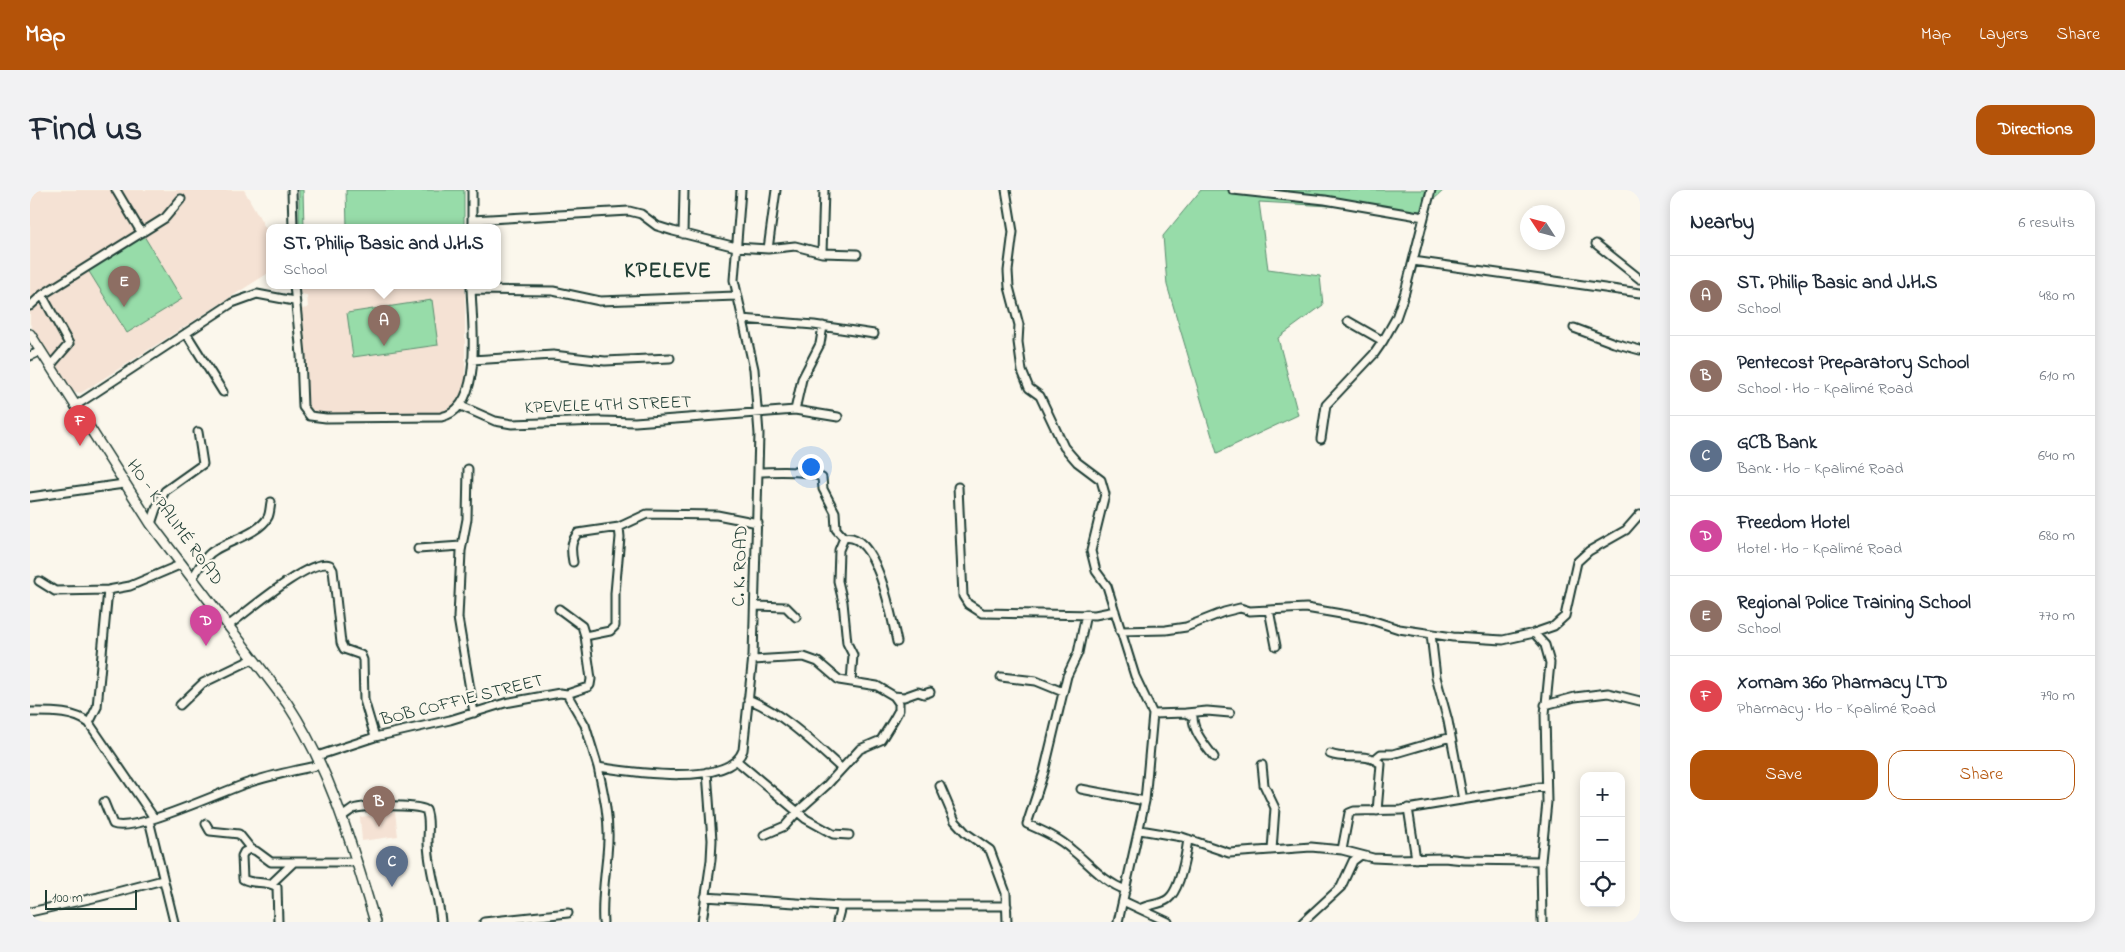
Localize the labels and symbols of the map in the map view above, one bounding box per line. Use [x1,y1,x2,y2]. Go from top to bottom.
north arrow [1520,205,1565,250]
district label: KPELEVE [624,256,712,288]
pin: E [108,266,140,307]
pin: A [368,305,400,346]
street label: KPEVELE 4TH STREET [524,390,692,422]
pin: F [64,405,96,446]
street label: HO - KPALIMÉ ROAD [119,454,229,592]
your location [798,454,824,480]
street label: C. K. ROAD [727,525,755,607]
pin: D [190,605,222,646]
street label: BOB COFFIE STREET [377,668,546,734]
pin: B [363,786,395,827]
pin: C [376,846,408,887]
scale bar [45,887,138,910]

